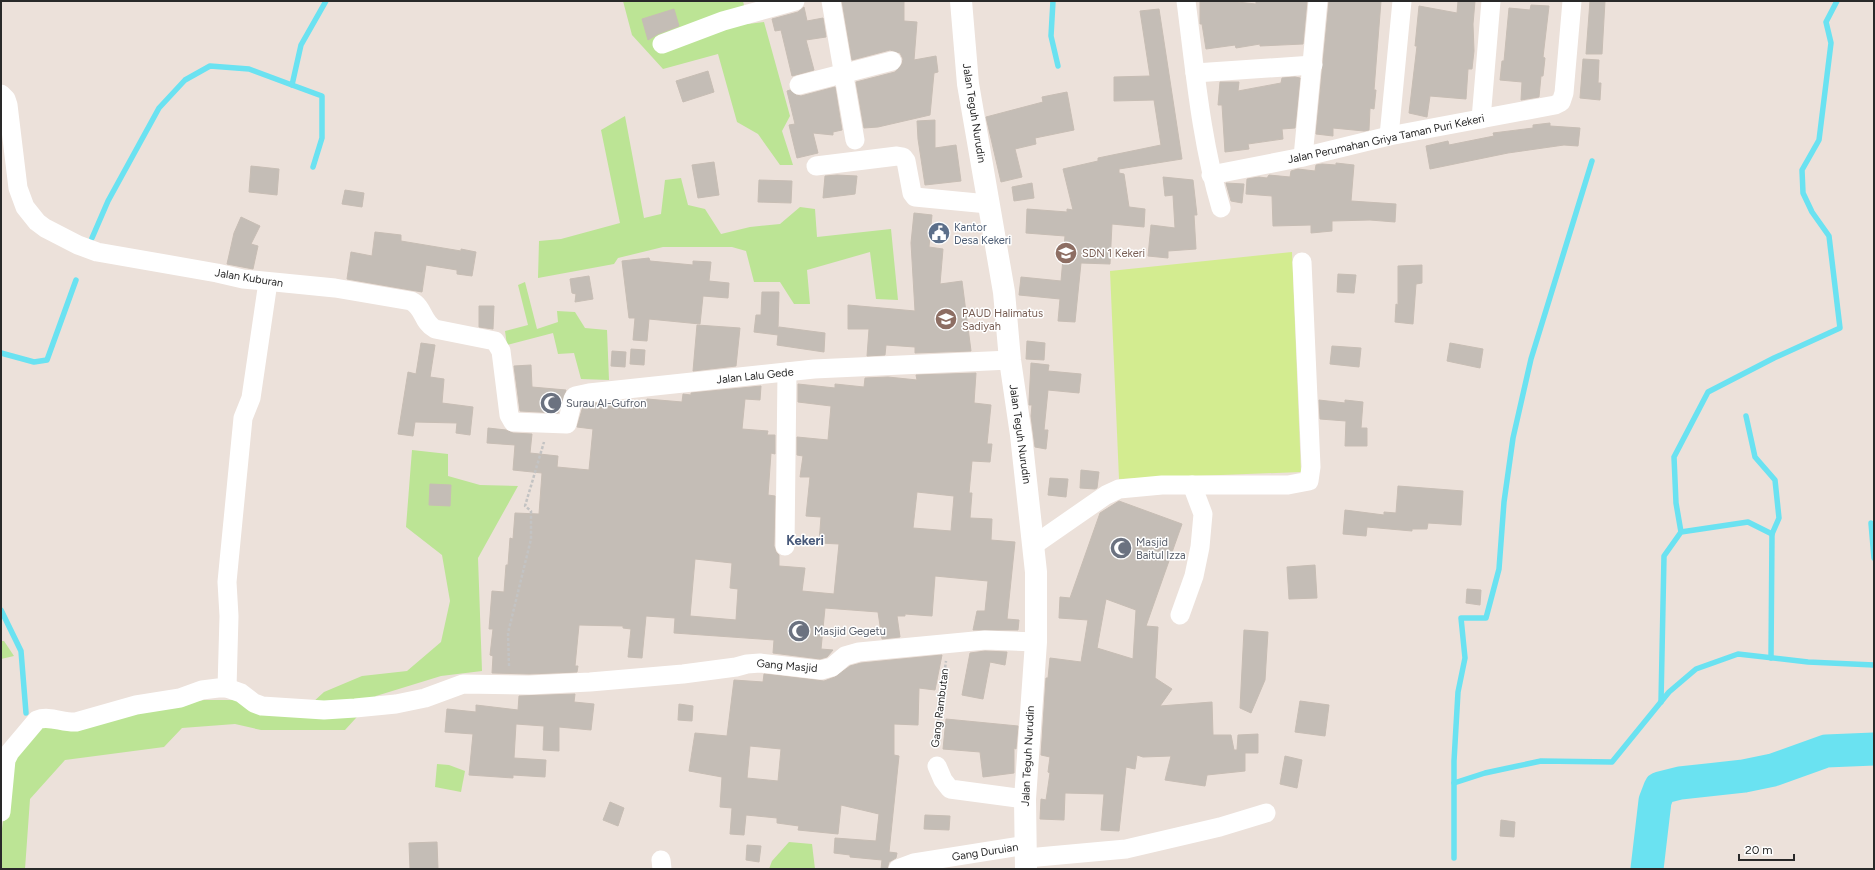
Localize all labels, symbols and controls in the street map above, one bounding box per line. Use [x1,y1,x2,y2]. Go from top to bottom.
street label: Jalan Teguh Nurudin [960,62,988,164]
street label: Jalan Perumahan Griya Taman Puri Kekeri [1286,112,1486,166]
public building icon: Kantor Desa Kekeri [926,220,952,246]
place label: Kantor Desa Kekeri [954,221,1011,247]
school or university icon: SDN 1 Kekeri [1053,240,1079,266]
place label: SDN 1 Kekeri [1082,247,1145,260]
street label: Jalan Kuburan [214,266,284,290]
school or university icon: PAUD Halimatus Sadiyah [933,306,959,332]
place label: PAUD Halimatus Sadiyah [962,307,1043,333]
street label: Jalan Lalu Gede [716,365,794,387]
street label: Jalan Teguh Nurudin [1007,383,1033,485]
mosque icon: Surau Al-Gufron [538,390,564,416]
place label: Surau Al-Gufron [566,397,646,410]
district label: Kekeri [786,533,824,548]
mosque icon: Masjid Baitul Izza [1108,535,1134,561]
place label: Masjid Baitul Izza [1136,536,1186,562]
mosque icon: Masjid Gegetu [786,618,812,644]
place label: Masjid Gegetu [814,625,886,638]
street label: Gang Masjid [756,657,818,675]
street label: Gang Rambutan [929,668,951,748]
street label: Jalan Teguh Nurudin [1019,705,1037,807]
scale bar [1739,836,1794,862]
street label: Gang Duruian [951,840,1019,864]
text: 20 m [1745,843,1773,857]

